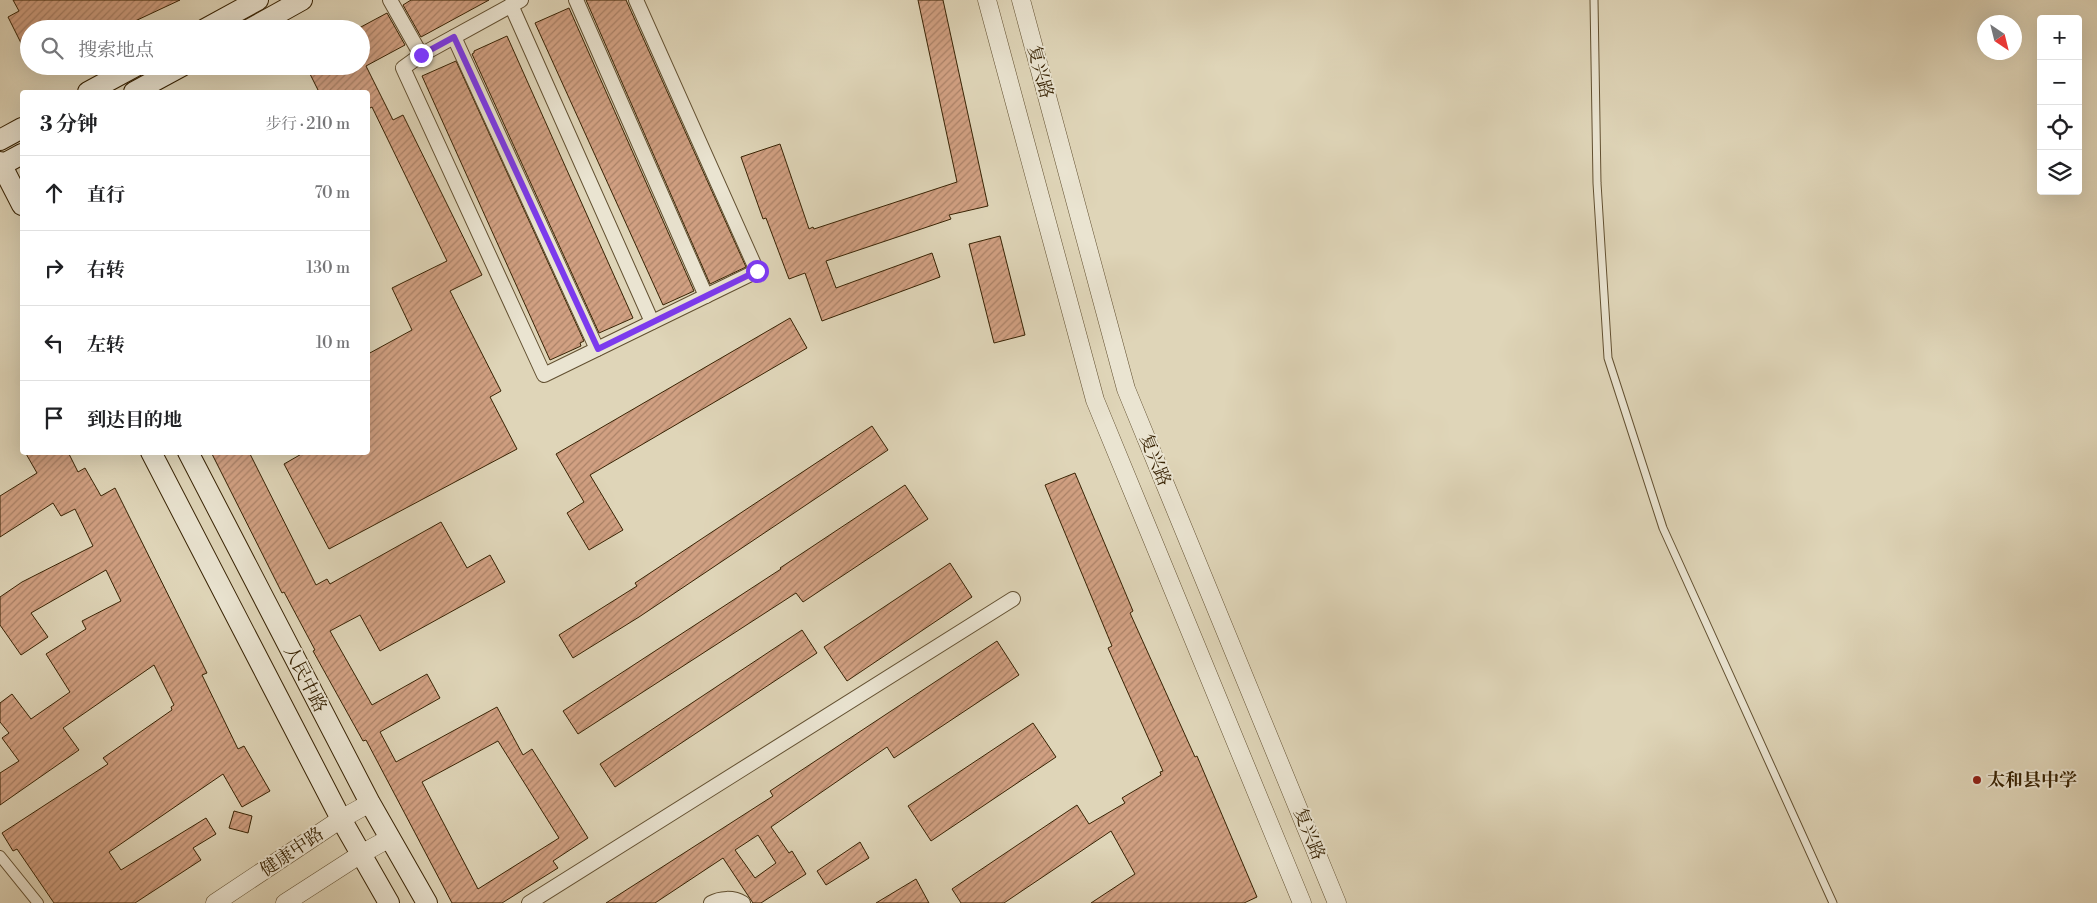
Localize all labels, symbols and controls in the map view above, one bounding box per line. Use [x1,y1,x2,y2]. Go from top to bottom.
north arrow [1977,15,2022,60]
map controls [2037,15,2082,195]
button: + [2037,15,2082,60]
search box [20,20,370,75]
icon: search [38,34,66,62]
text: 搜索地点 [78,38,154,62]
street label: 复兴路 [1022,43,1058,101]
route end [410,44,433,67]
button: − [2037,60,2082,105]
button: locate [2037,105,2082,150]
text: 3 分钟 [40,112,98,138]
text: 步行 · 210 m [265,114,350,134]
button: layers [2037,150,2082,195]
icon: ahead [40,179,68,207]
text: 直行 [87,183,125,207]
text: 70 m [314,183,350,203]
icon: right [40,254,68,282]
text: 右转 [87,258,125,282]
text: 130 m [306,258,350,278]
route start [746,260,769,283]
icon: left [40,329,68,357]
text: 左转 [87,333,125,357]
text: 10 m [316,333,350,353]
icon: arrive [40,404,68,432]
text: 到达目的地 [87,408,182,432]
street label: 复兴路 [1134,431,1176,489]
street label: 人民中路 [278,642,332,716]
place label: 太和县中学 [1987,769,2077,792]
marker: 太和县中学 [1971,774,1983,786]
street label: 复兴路 [1288,805,1330,863]
street label: 健康中路 [256,822,328,882]

